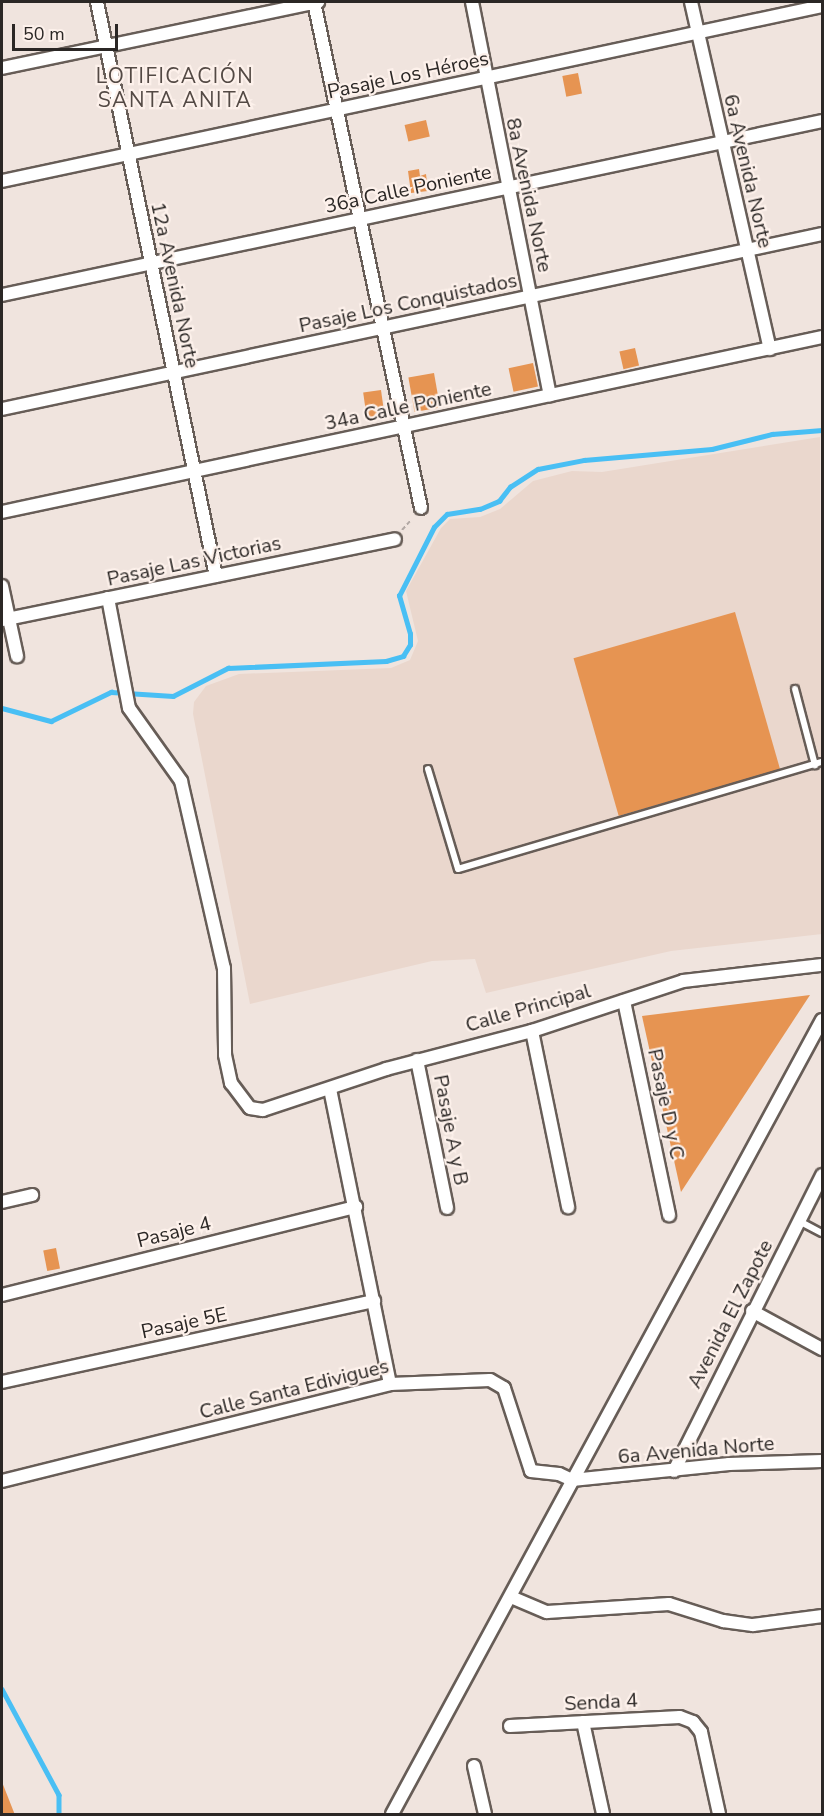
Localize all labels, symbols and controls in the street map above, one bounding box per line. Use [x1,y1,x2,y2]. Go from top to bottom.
scale bar [15,12,122,50]
text: 50 m [23,22,65,46]
street label: Pasaje Los Héroes [325,46,491,104]
district label: LOTIFICACIÓN SANTA ANITA [96,63,254,113]
street label: 6a Avenida Norte [719,92,777,250]
street label: 8a Avenida Norte [501,116,557,274]
street label: 36a Calle Poniente [322,160,494,218]
street label: 12a Avenida Norte [146,200,204,370]
street label: Pasaje Los Conquistados [297,268,519,338]
street label: 34a Calle Poniente [322,377,494,435]
street label: Pasaje Las Victorias [105,531,283,591]
street label: Calle Principal [463,979,593,1037]
street label: Pasaje D y C [643,1047,689,1161]
street label: Pasaje A y B [429,1073,473,1187]
street label: Pasaje 4 [134,1211,214,1253]
street label: Avenida El Zapote [682,1236,778,1392]
street label: Pasaje 5E [139,1302,229,1344]
street label: Calle Santa Edivigues [197,1354,391,1424]
street label: 6a Avenida Norte [617,1431,775,1469]
street label: Senda 4 [564,1688,638,1716]

